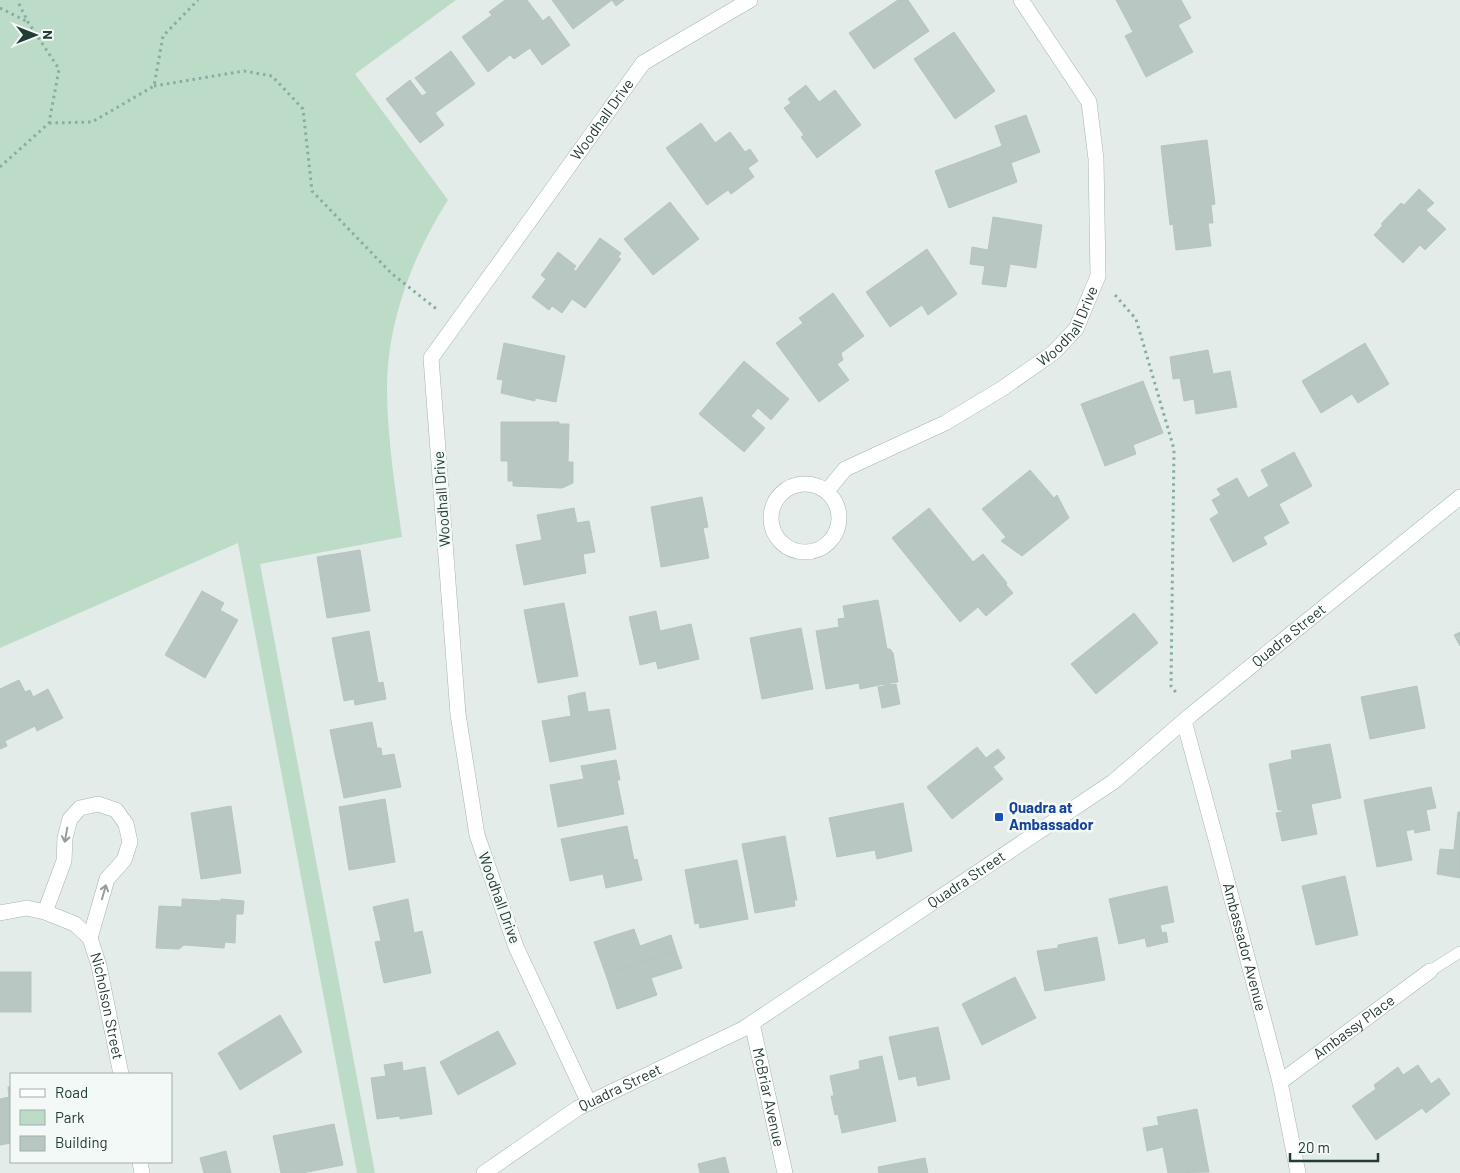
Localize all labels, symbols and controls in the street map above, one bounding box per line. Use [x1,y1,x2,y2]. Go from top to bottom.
north arrow [10,10,60,60]
text: N [40,30,57,40]
street label: Woodhall Drive [566,75,637,163]
street label: Woodhall Drive [1033,283,1101,370]
street label: Woodhall Drive [429,451,453,548]
street label: Quadra Street [1248,600,1329,670]
place label: Quadra at Ambassador [1009,798,1094,833]
marker: Quadra at Ambassador [993,811,1005,823]
one-way arrow [61,827,71,843]
street label: Quadra Street [924,847,1008,911]
street label: Woodhall Drive [475,849,525,946]
street label: Ambassador Avenue [1220,881,1271,1013]
one-way arrow [99,884,109,900]
street label: Nicholson Street [87,950,128,1061]
street label: Ambassy Place [1309,990,1398,1063]
street label: McBriar Avenue [750,1046,789,1148]
street label: Quadra Street [575,1059,664,1114]
legend [10,1073,172,1163]
text: Road [55,1083,88,1101]
text: Park [55,1108,85,1126]
scale bar [1290,1130,1378,1162]
text: Building [55,1133,108,1151]
text: 20 m [1298,1138,1330,1156]

